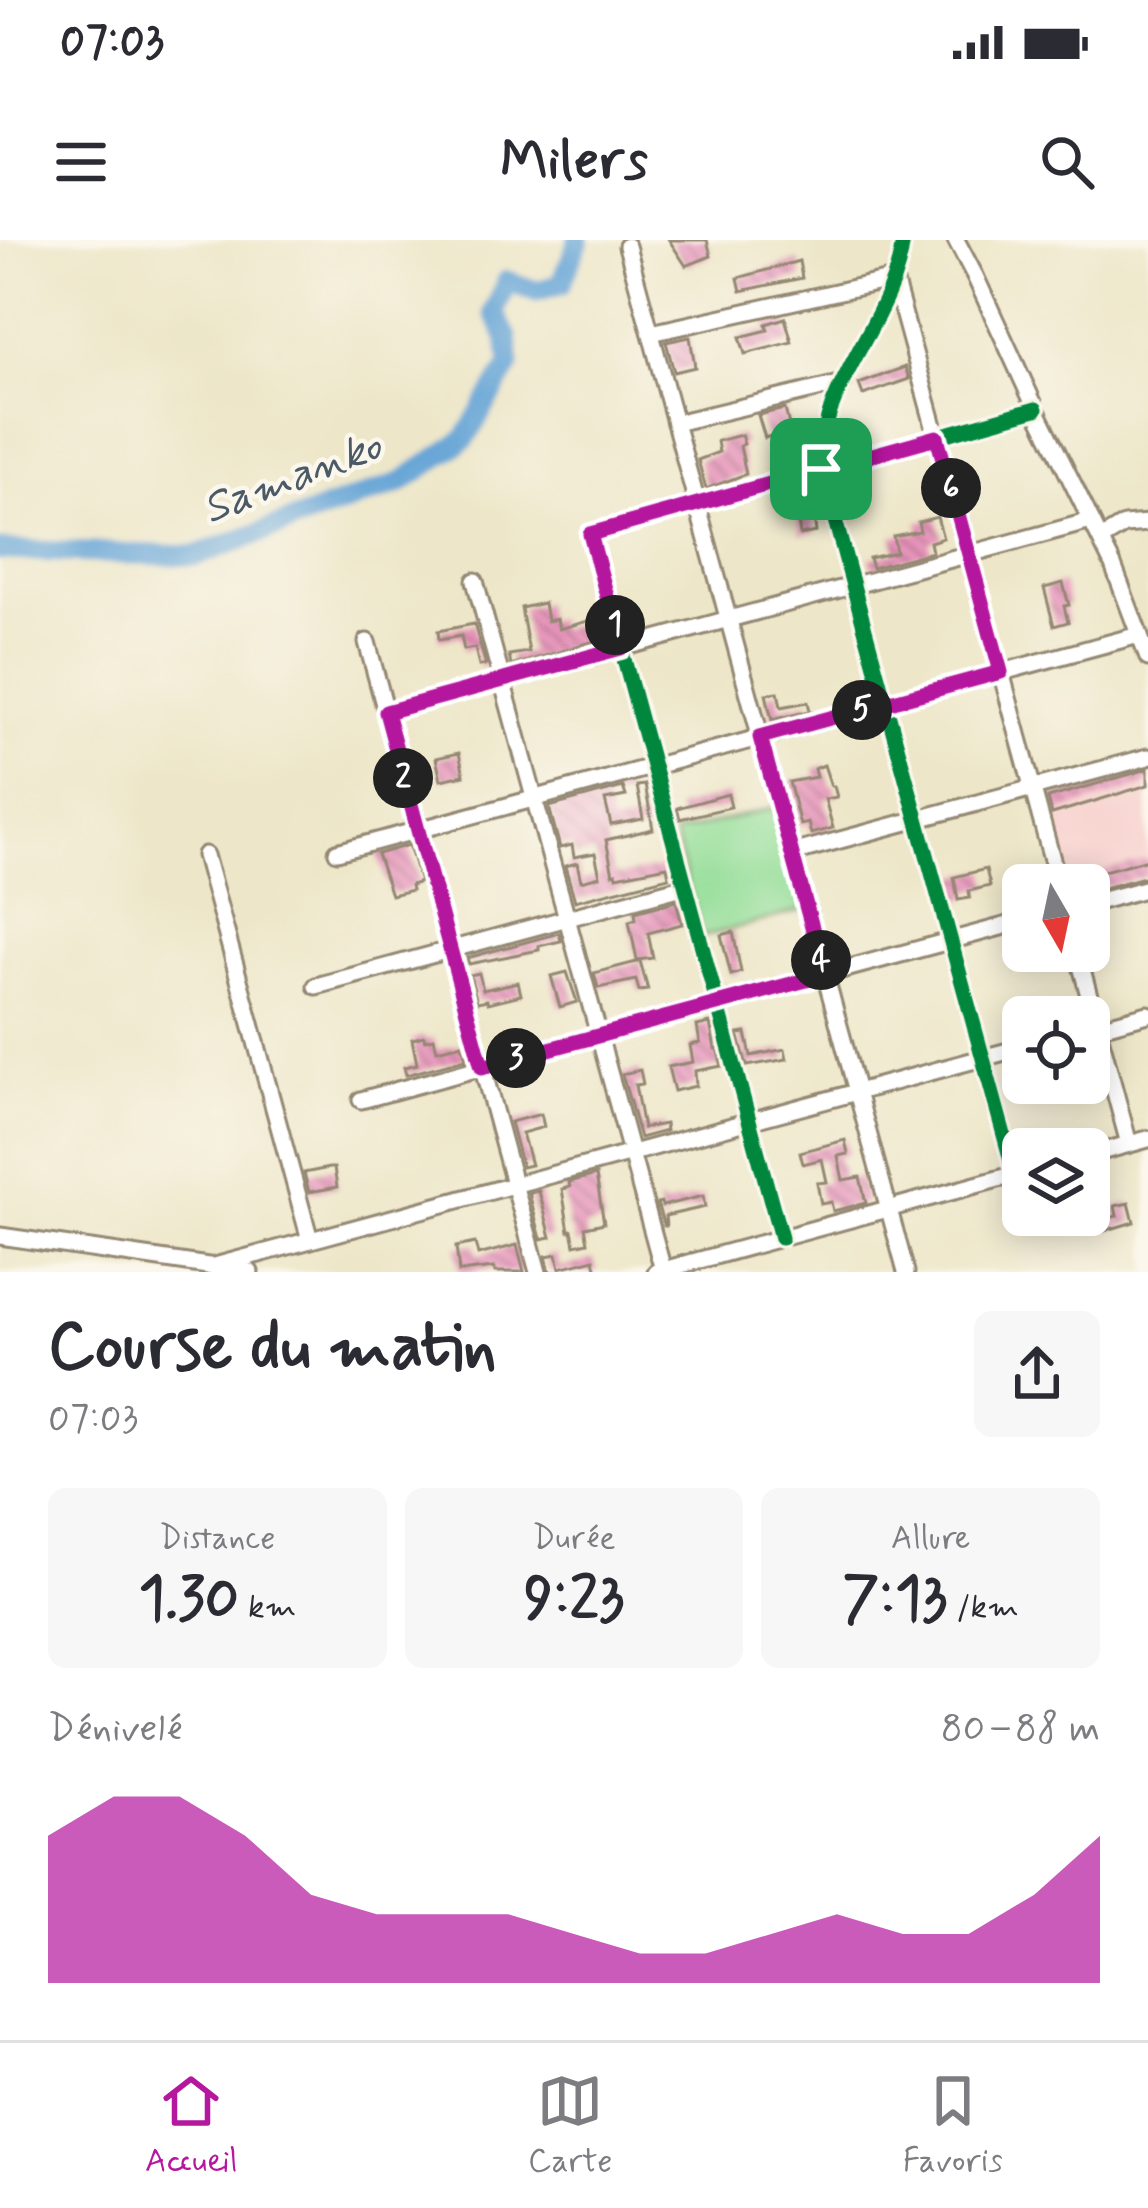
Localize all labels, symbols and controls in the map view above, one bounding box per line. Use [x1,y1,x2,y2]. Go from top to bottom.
text: 07:03 [60,13,164,72]
text: Milers [500,127,648,198]
icon: menu [48,129,114,195]
icon: search [1034,129,1100,195]
water label: Samanko [194,416,391,539]
pin [770,418,872,520]
icon: arrive [788,436,854,502]
pin: 6 [921,458,981,518]
text: 6 [943,466,959,510]
pin: 1 [585,595,645,655]
text: 1 [608,603,622,647]
pin: 5 [832,680,892,740]
text: 5 [852,688,872,732]
pin: 2 [373,748,433,808]
text: 2 [395,756,411,800]
north arrow [1002,864,1110,972]
map controls [1002,864,1110,1236]
pin: 4 [791,930,851,990]
text: 4 [811,938,831,982]
button: locate [1002,996,1110,1104]
pin: 3 [486,1028,546,1088]
text: 3 [509,1036,523,1080]
button: layers [1002,1128,1110,1236]
text: Course du matin [48,1306,497,1392]
button: share [974,1311,1100,1437]
text: 07:03 [48,1394,138,1445]
text: Distance [159,1517,275,1561]
text: Durée [532,1517,616,1561]
text: Allure [891,1517,970,1561]
text: 1.30 [138,1561,239,1640]
text: 9:23 [524,1561,624,1640]
text: 7:13 [843,1561,947,1640]
text: km [239,1586,296,1630]
text: /km [947,1586,1019,1630]
text: Dénivelé [48,1704,182,1755]
text: 80–88 m [941,1704,1100,1755]
tab: Accueil [145,2068,238,2184]
tab: Carte [528,2068,613,2184]
tab: Favoris [903,2068,1003,2184]

